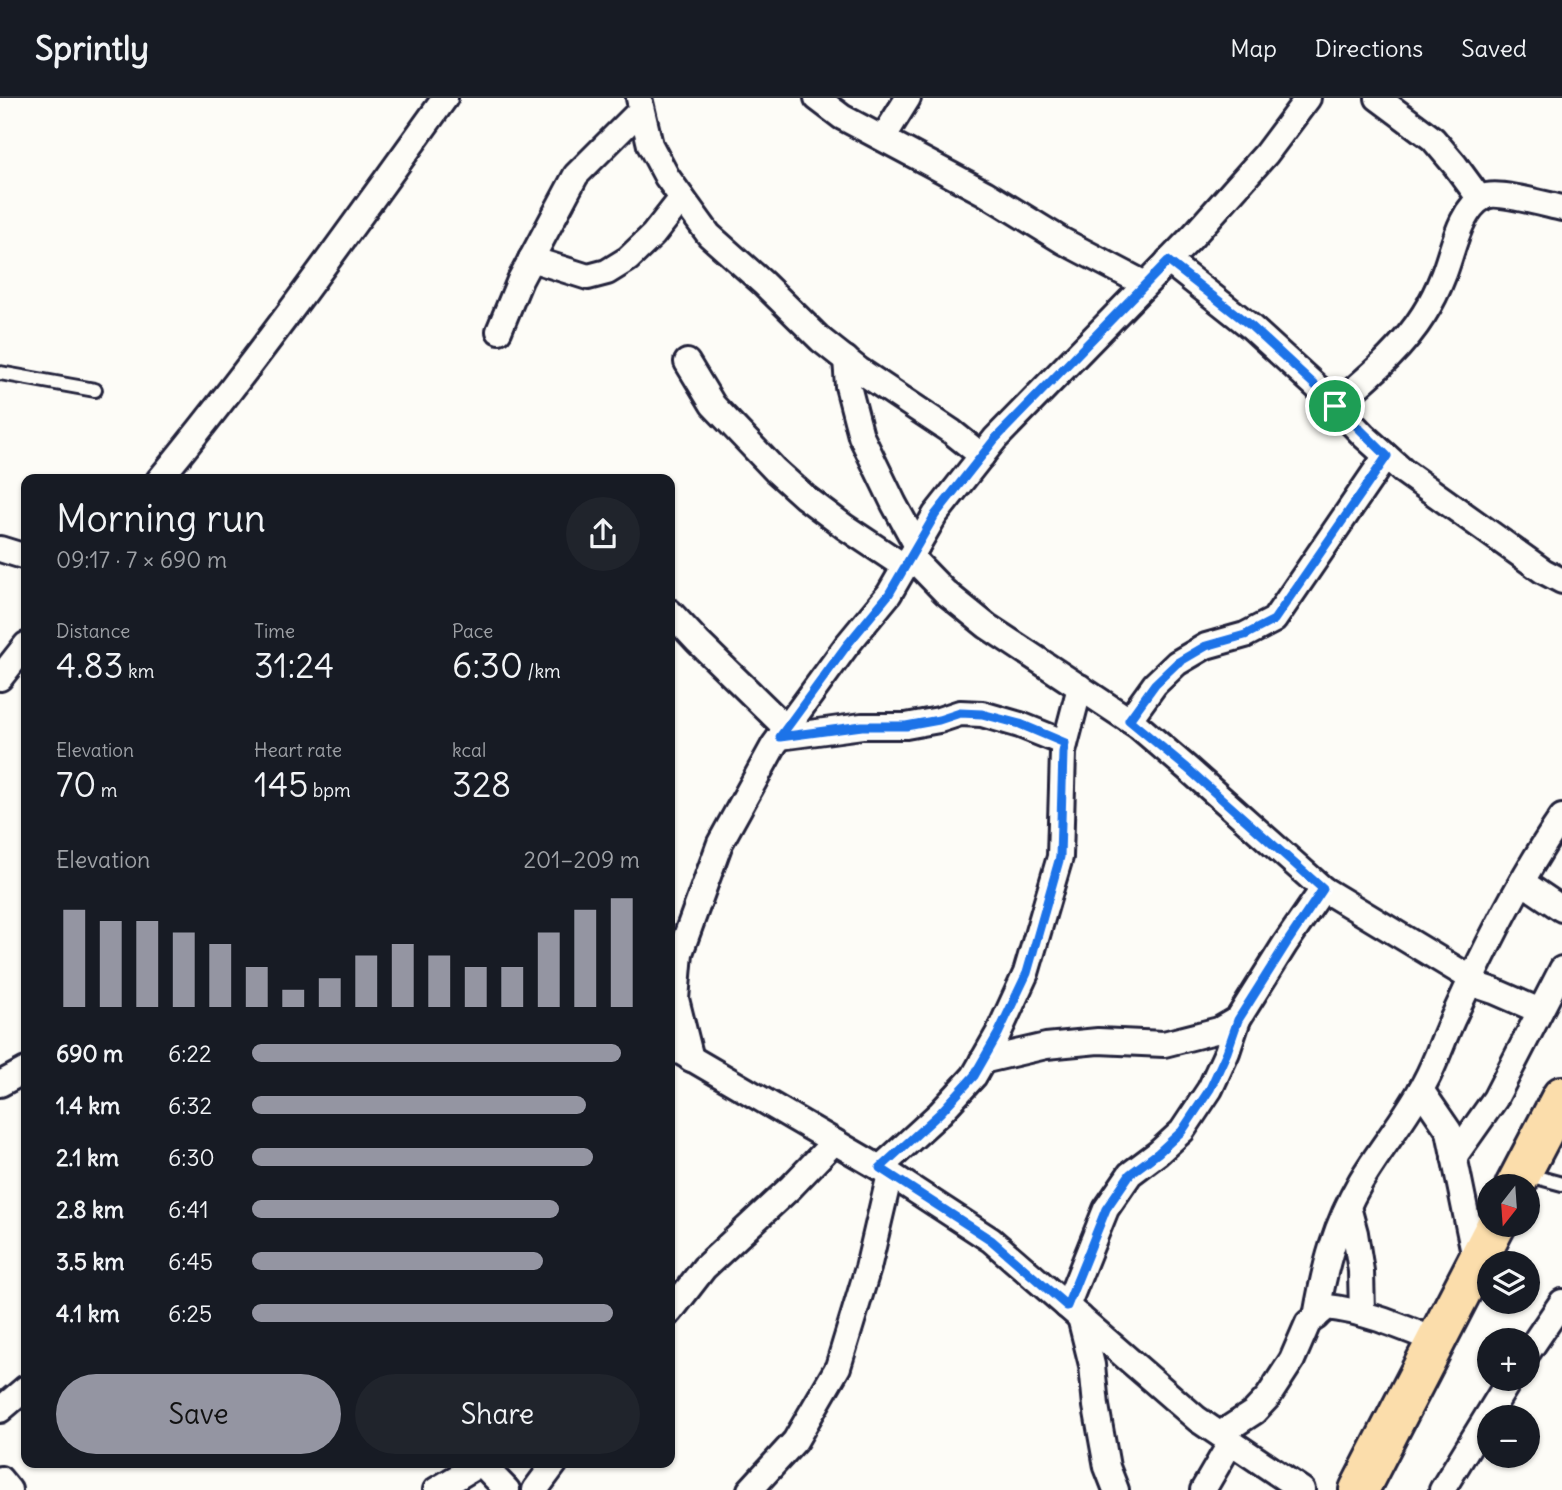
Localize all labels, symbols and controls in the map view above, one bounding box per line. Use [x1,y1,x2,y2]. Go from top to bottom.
text: Sprintly [35,27,149,69]
text: Map [1230,33,1277,63]
text: Directions [1315,33,1423,63]
text: Saved [1461,33,1527,63]
pin [1305,376,1365,436]
icon: arrive [1316,387,1354,425]
text: Morning run [56,495,266,542]
button: share [566,497,640,571]
text: 09:17 · 7 × 690 m [56,545,227,574]
text: Distance [56,619,130,643]
text: Time [254,619,295,643]
text: Pace [452,619,493,643]
text: 4.83 [56,643,124,687]
text: 31:24 [254,643,334,687]
text: 6:30 [452,643,523,687]
text: km [124,659,154,683]
text: /km [523,659,561,683]
text: Elevation [56,738,134,762]
text: Heart rate [254,738,342,762]
text: kcal [452,738,486,762]
text: 70 [56,762,96,806]
text: 145 [254,762,308,806]
text: 328 [452,762,511,806]
text: m [96,778,117,802]
text: bpm [308,778,351,802]
text: Elevation [56,845,150,874]
text: 201–209 m [523,845,640,874]
text: 690 m [56,1039,123,1068]
text: 6:22 [168,1039,212,1068]
text: 1.4 km [56,1091,120,1120]
text: 6:32 [168,1091,212,1120]
text: 2.1 km [56,1143,119,1172]
text: 6:30 [168,1143,215,1172]
north arrow [1477,1174,1540,1237]
map controls [1477,1174,1540,1468]
text: 2.8 km [56,1195,124,1224]
text: 6:41 [168,1195,209,1224]
text: 3.5 km [56,1247,124,1276]
text: 6:45 [168,1247,213,1276]
button: layers [1477,1251,1540,1314]
text: 4.1 km [56,1299,120,1328]
text: 6:25 [168,1299,212,1328]
button: + [1477,1328,1540,1391]
button: Save [56,1374,341,1454]
button: Share [355,1374,640,1454]
button: − [1477,1405,1540,1468]

